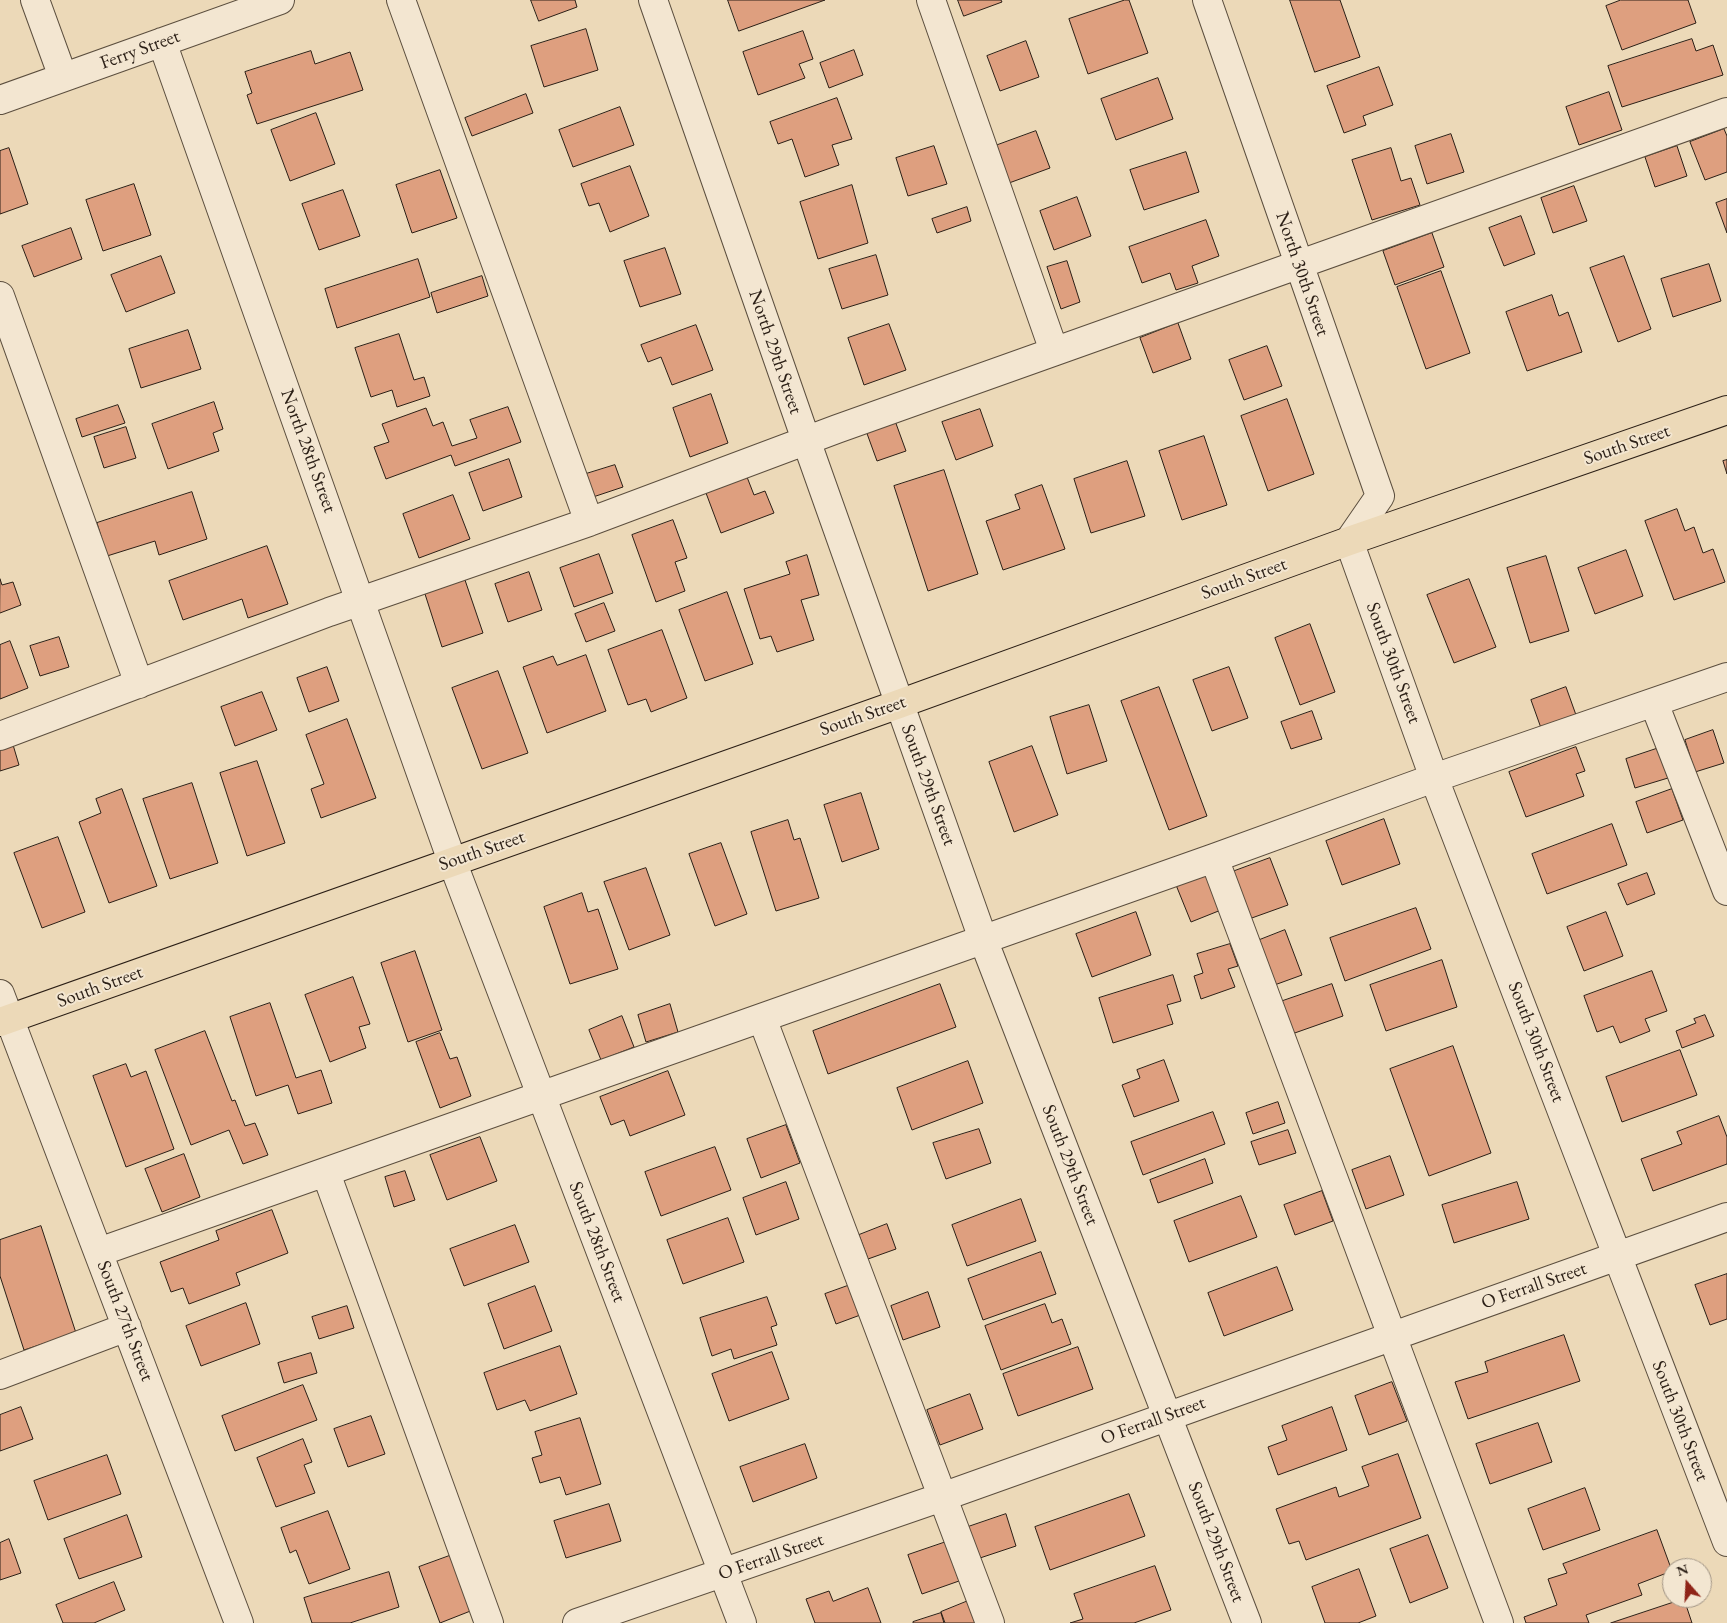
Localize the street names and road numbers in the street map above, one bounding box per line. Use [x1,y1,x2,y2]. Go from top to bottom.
street label: Ferry Street [97,25,183,75]
street label: North 30th Street [1270,209,1334,339]
street label: North 29th Street [743,287,807,417]
street label: North 28th Street [275,386,341,516]
street label: South Street [1581,420,1673,470]
street label: South Street [1198,553,1290,605]
street label: South 30th Street [1361,599,1425,727]
street label: South Street [817,691,909,741]
street label: South 29th Street [896,721,960,849]
street label: South Street [436,826,528,876]
street label: South Street [54,961,146,1013]
street label: South 30th Street [1503,978,1569,1106]
street label: South 29th Street [1037,1101,1103,1229]
street label: South 28th Street [564,1178,630,1306]
street label: South 27th Street [92,1257,158,1385]
street label: O Ferrall Street [1478,1257,1590,1315]
street label: South 30th Street [1647,1357,1713,1485]
street label: O Ferrall Street [1098,1392,1208,1450]
street label: South 29th Street [1183,1478,1249,1606]
street label: O Ferrall Street [715,1528,827,1586]

